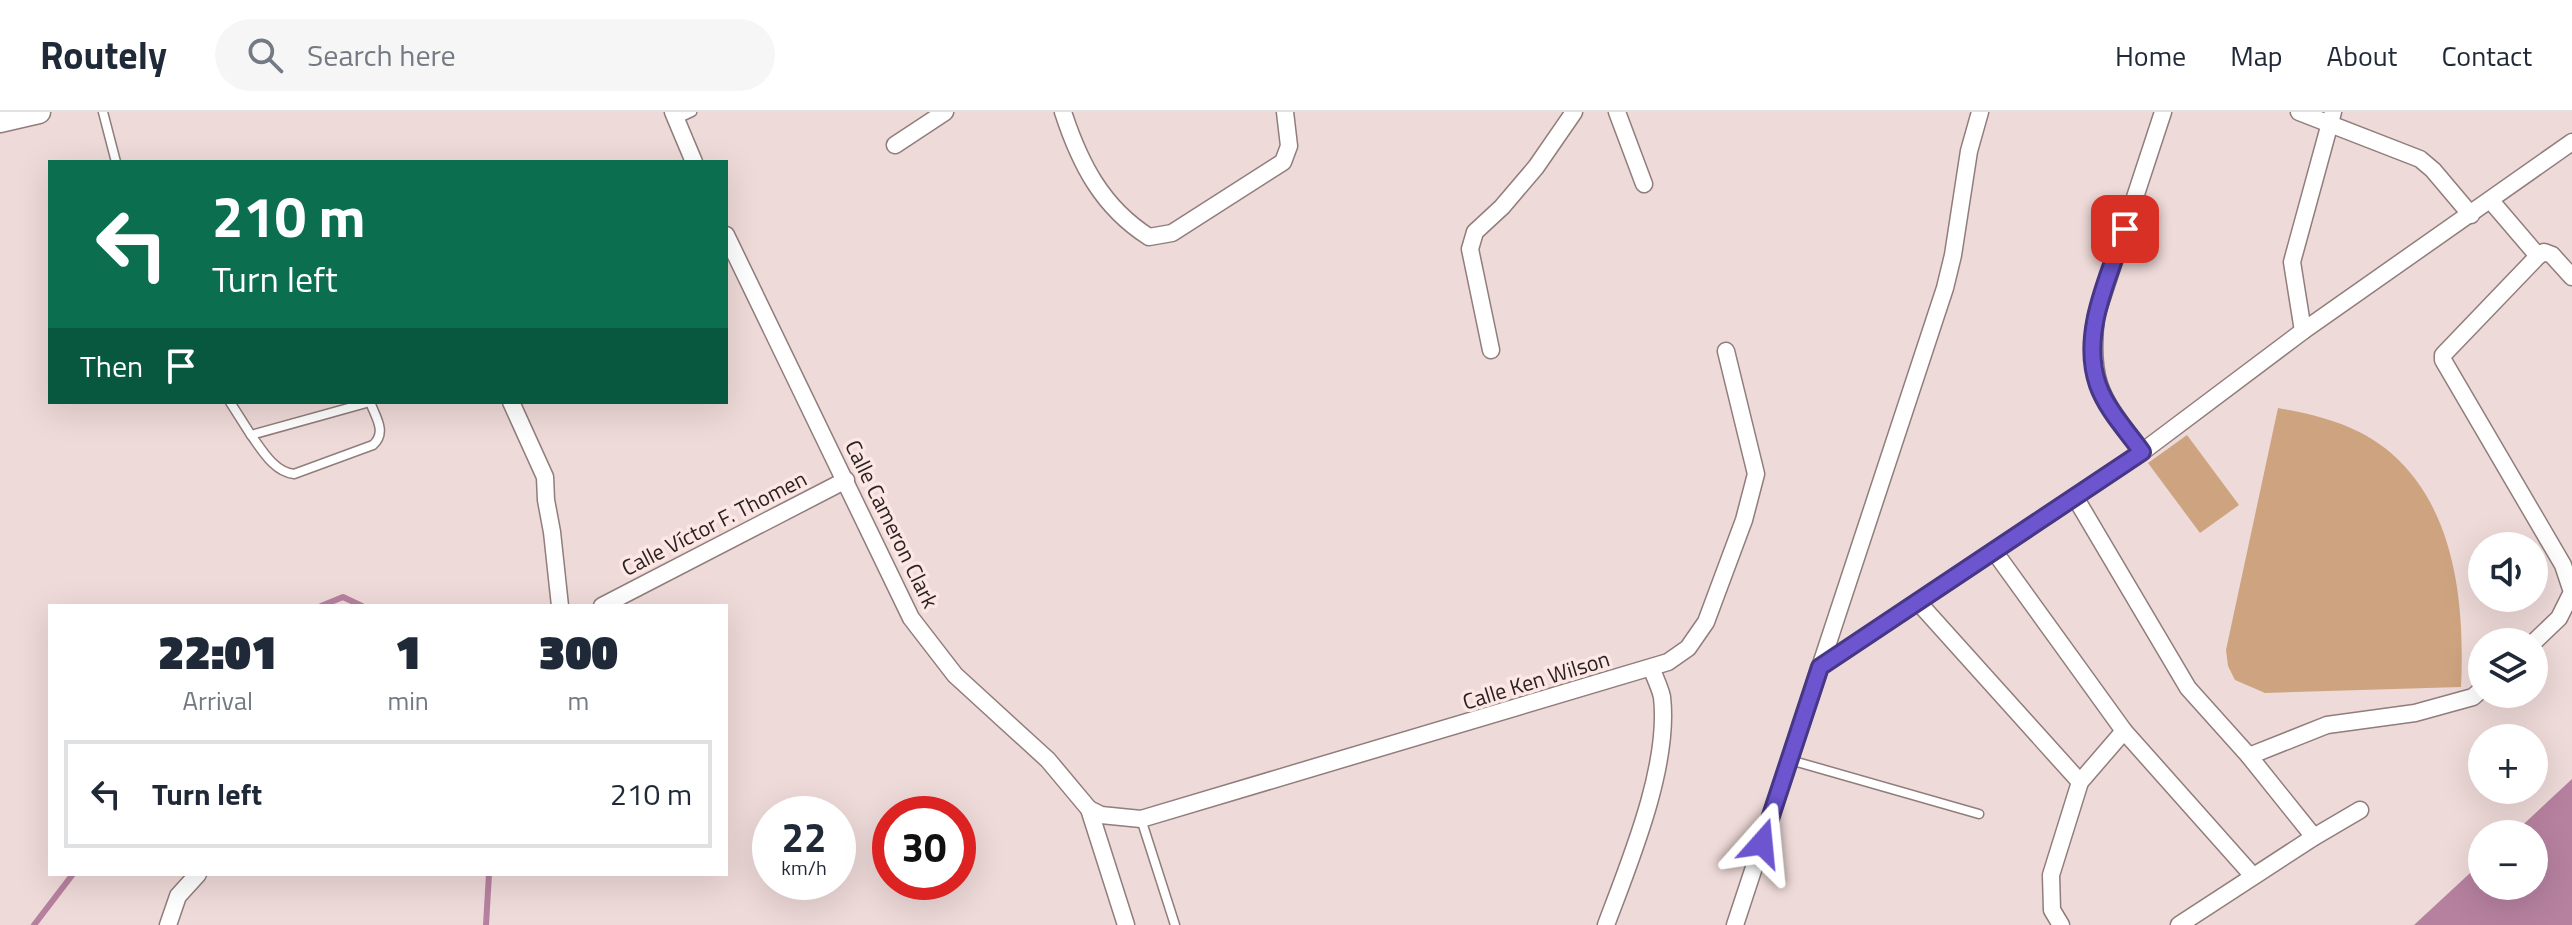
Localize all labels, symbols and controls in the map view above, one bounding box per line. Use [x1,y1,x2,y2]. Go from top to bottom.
search box [215,19,775,91]
text: Routely [40,26,167,84]
text: Search here [307,32,456,78]
icon: search [243,33,287,77]
text: Home [2115,34,2186,77]
text: Map [2230,34,2283,77]
text: About [2327,34,2397,77]
text: Contact [2441,34,2532,77]
text: 210 m [212,174,365,259]
icon: left [80,192,184,296]
pin [2091,195,2159,263]
icon: arrive [2103,207,2147,251]
text: Turn left [212,251,338,306]
text: Then [80,343,143,389]
icon: arrive [159,344,203,388]
street label: Calle Cameron Clark [837,434,948,614]
street label: Calle Víctor F. Thomen [615,462,813,584]
map controls [2468,532,2548,900]
button: sound [2468,532,2548,612]
text: 22:01 [158,615,277,688]
text: 1 [395,615,421,688]
text: 300 [539,615,618,688]
button: layers [2468,628,2548,708]
street label: Calle Ken Wilson [1458,642,1614,718]
text: Arrival [182,681,253,720]
text: min [387,681,429,720]
text: m [568,681,589,720]
button: + [2468,724,2548,804]
text: Turn left [152,771,262,817]
text: 210 m [610,771,692,817]
icon: left [84,772,128,816]
speed limit sign: 30 [872,796,976,900]
position arrow [1720,801,1804,885]
text: 22 [782,807,826,868]
button: − [2468,820,2548,900]
text: km/h [781,852,827,883]

